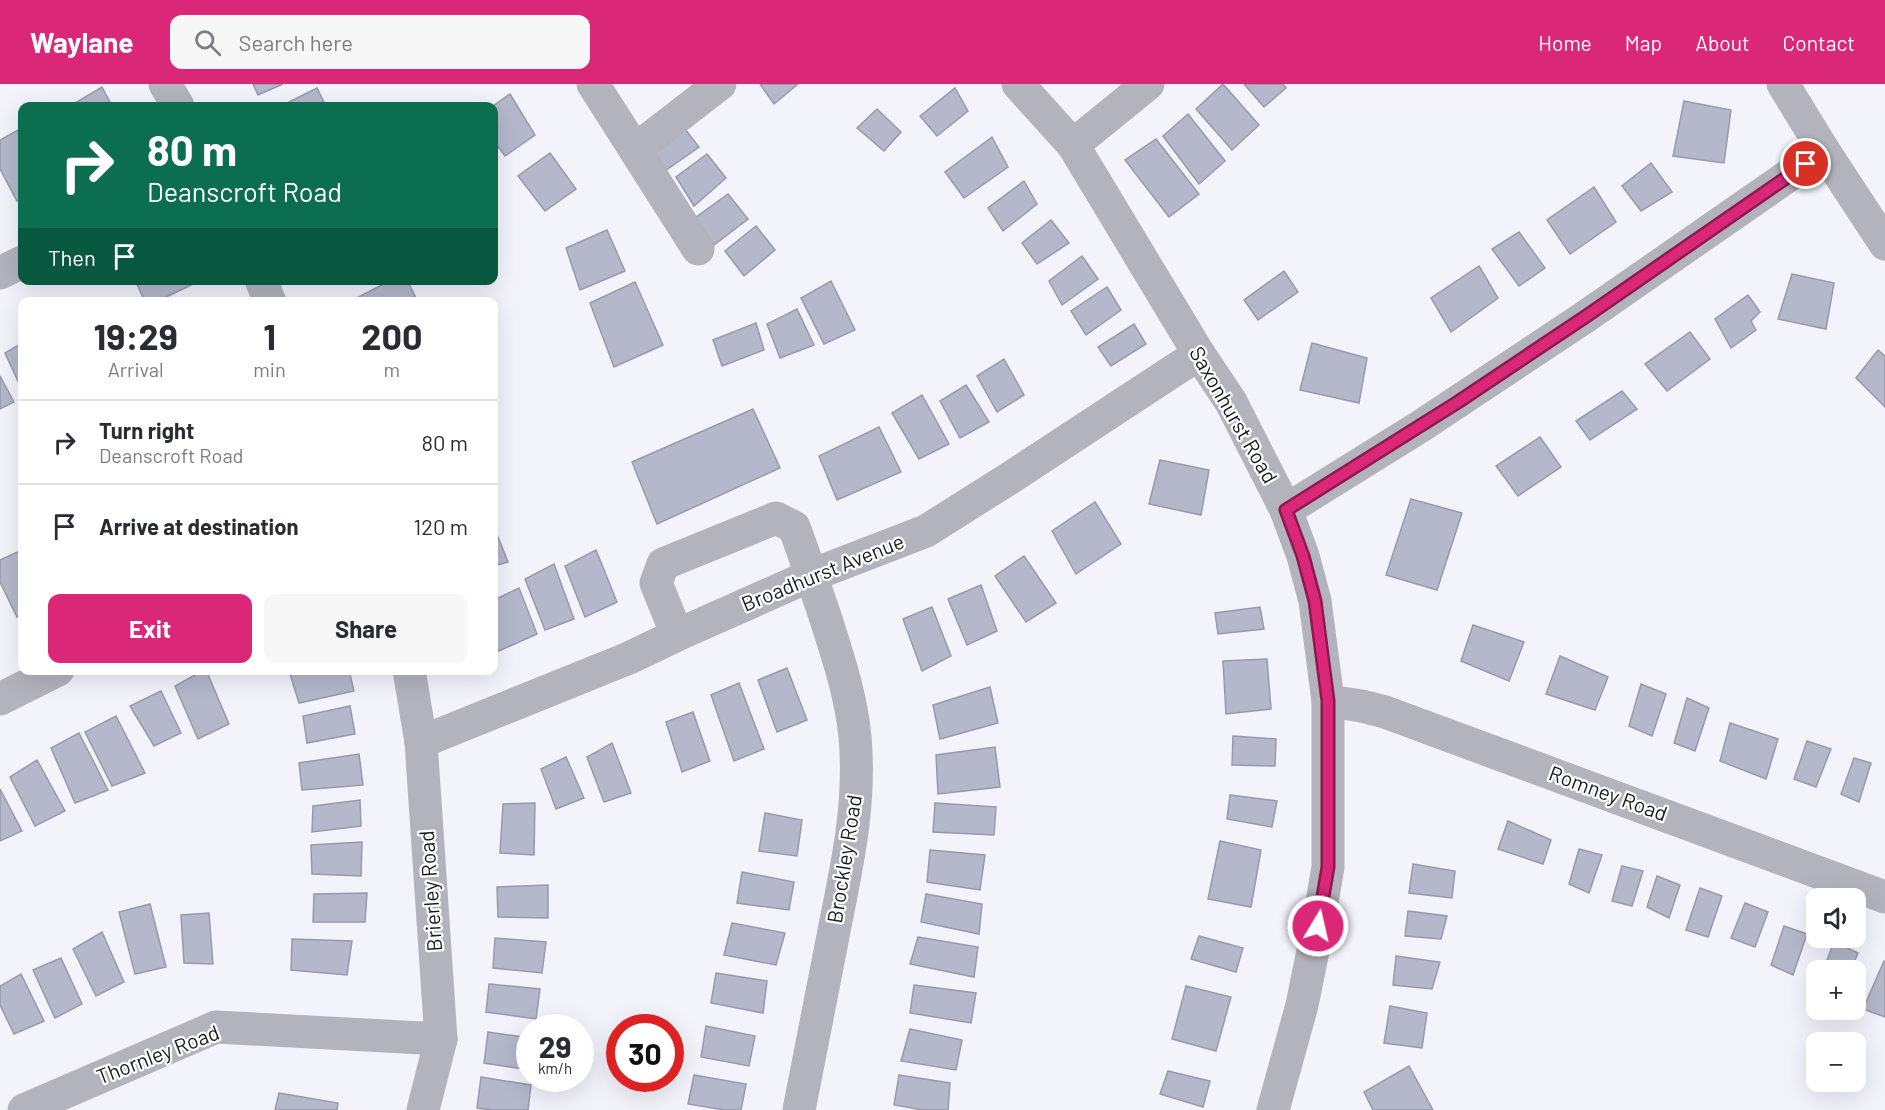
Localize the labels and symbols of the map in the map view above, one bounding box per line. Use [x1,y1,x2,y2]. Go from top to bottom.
pin [1780,138,1831,189]
street label: Saxonhurst Road [1185,341,1284,487]
street label: Broadhurst Avenue [737,528,907,616]
street label: Romney Road [1546,760,1671,826]
street label: Brockley Road [821,793,866,925]
street label: Brierley Road [413,830,446,952]
position arrow [1286,894,1350,958]
speed limit sign: 30 [606,1014,684,1092]
street label: Thornley Road [92,1019,222,1088]

